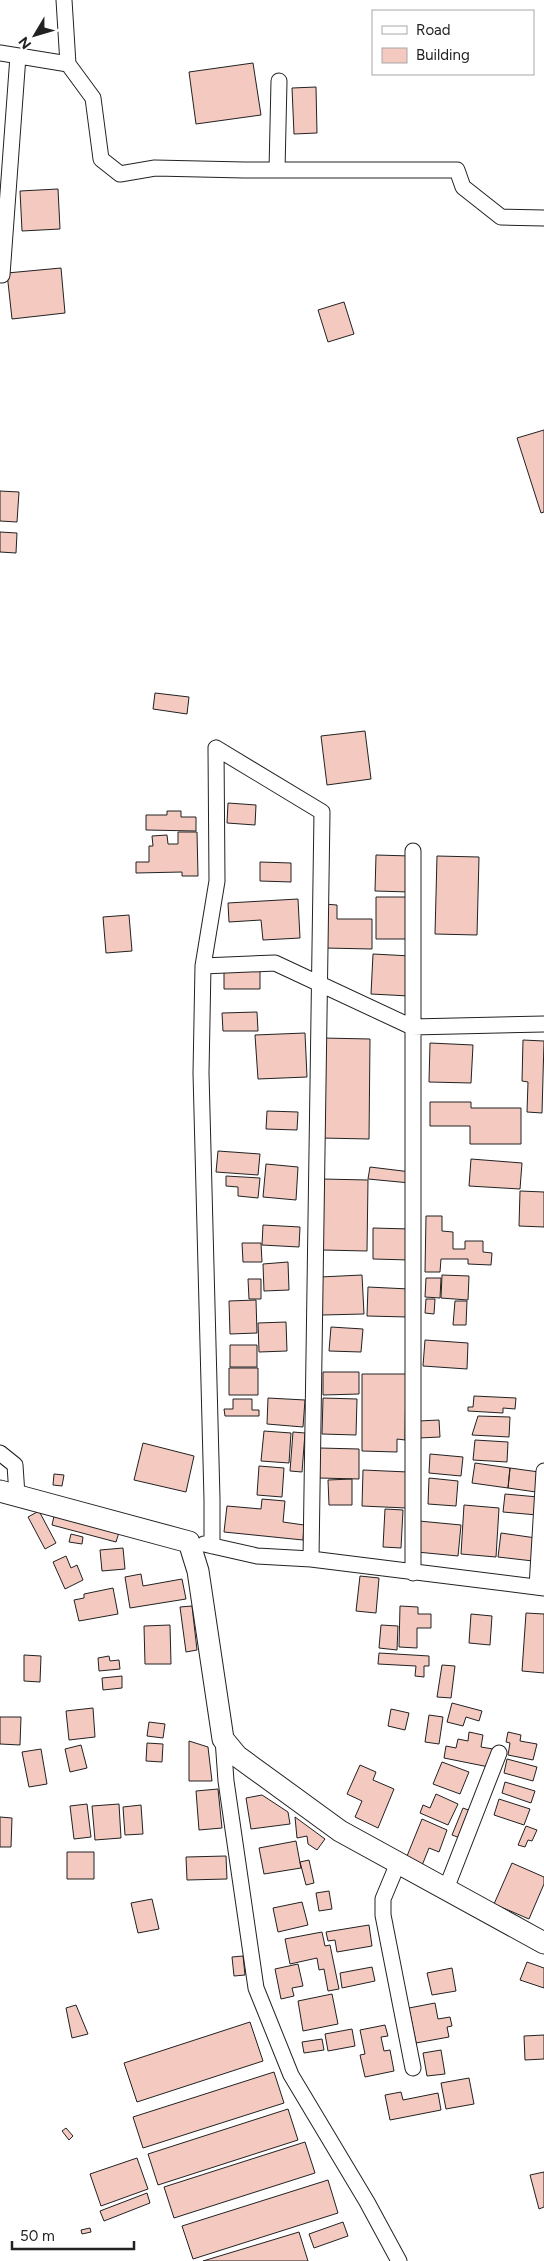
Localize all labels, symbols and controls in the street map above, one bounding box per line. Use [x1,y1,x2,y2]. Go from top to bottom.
north arrow [10,10,60,60]
legend [372,10,534,75]
text: Road [416,21,451,39]
text: N [15,33,35,52]
text: Building [416,46,470,64]
scale bar [12,2218,135,2250]
text: 50 m [20,2227,55,2245]

